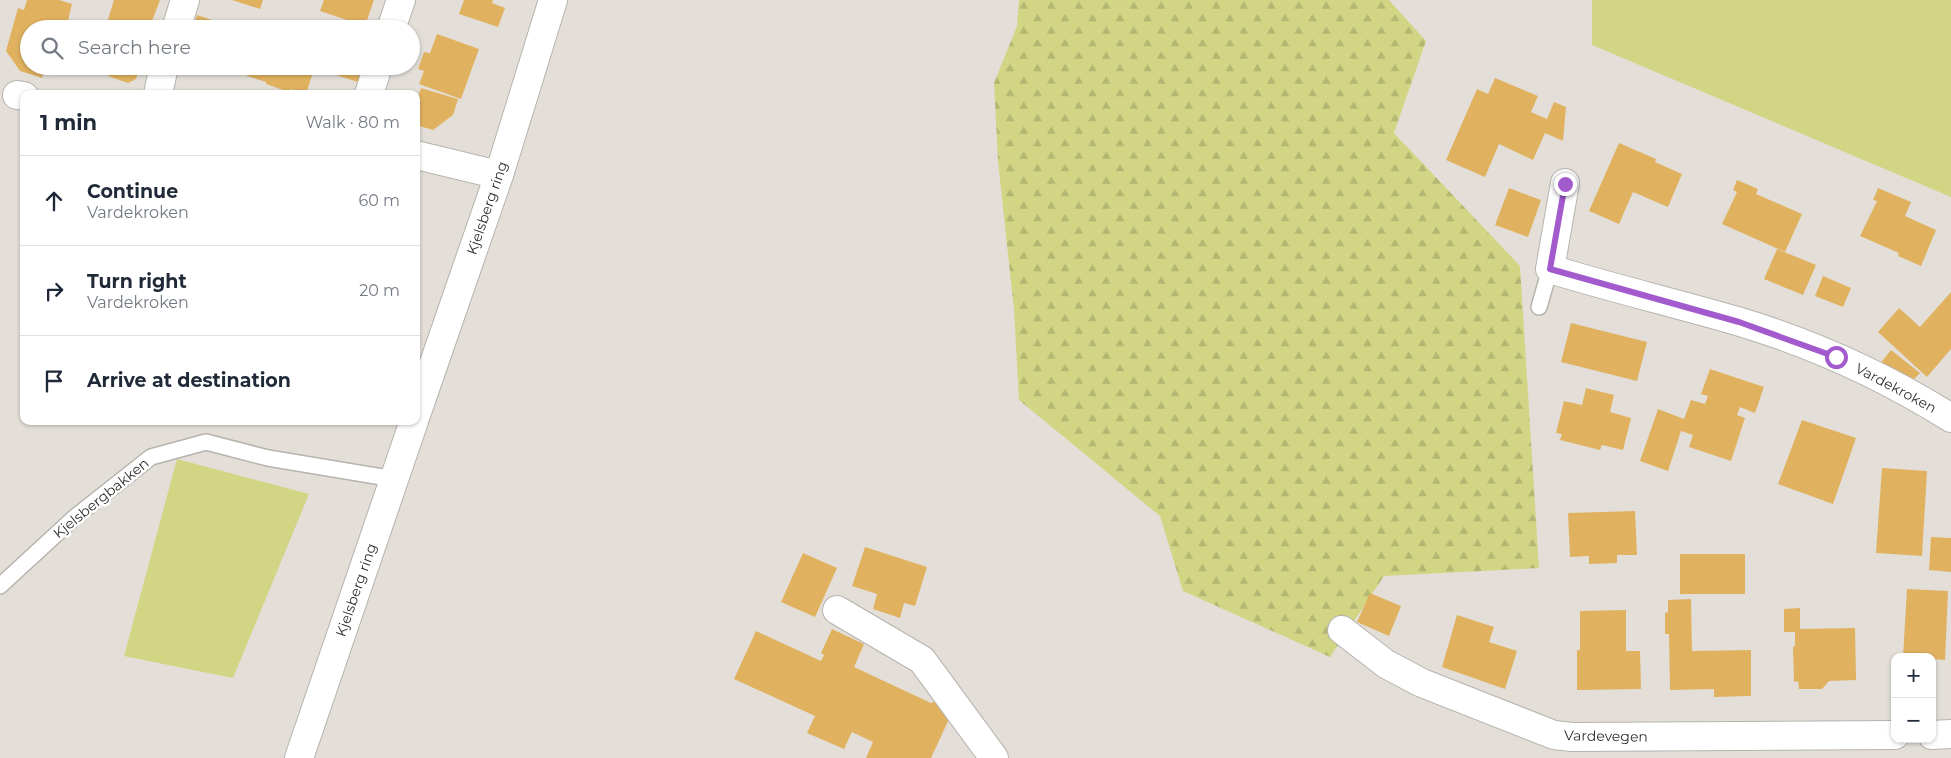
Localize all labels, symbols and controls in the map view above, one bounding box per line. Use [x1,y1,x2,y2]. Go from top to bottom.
search box [20,20,420,75]
icon: search [38,34,66,62]
text: Search here [78,36,191,59]
text: 1 min [40,110,97,135]
text: Walk · 80 m [305,113,400,132]
street label: Kjelsberg ring [463,159,511,257]
route end [1554,173,1577,196]
text: Continue [87,180,178,203]
icon: ahead [40,187,68,215]
text: 60 m [358,191,400,210]
text: Vardekroken [87,203,189,222]
text: Turn right [87,270,187,293]
icon: right [40,277,68,305]
text: 20 m [359,281,400,300]
text: Vardekroken [87,293,189,312]
route start [1825,346,1848,369]
street label: Vardekroken [1852,359,1940,417]
icon: arrive [40,367,68,395]
text: Arrive at destination [87,369,291,392]
street label: Kjelsbergbakken [50,454,152,542]
street label: Kjelsberg ring [332,541,380,639]
map controls [1891,653,1936,743]
button: + [1891,653,1936,698]
button: − [1891,698,1936,743]
street label: Vardevegen [1564,726,1648,746]

